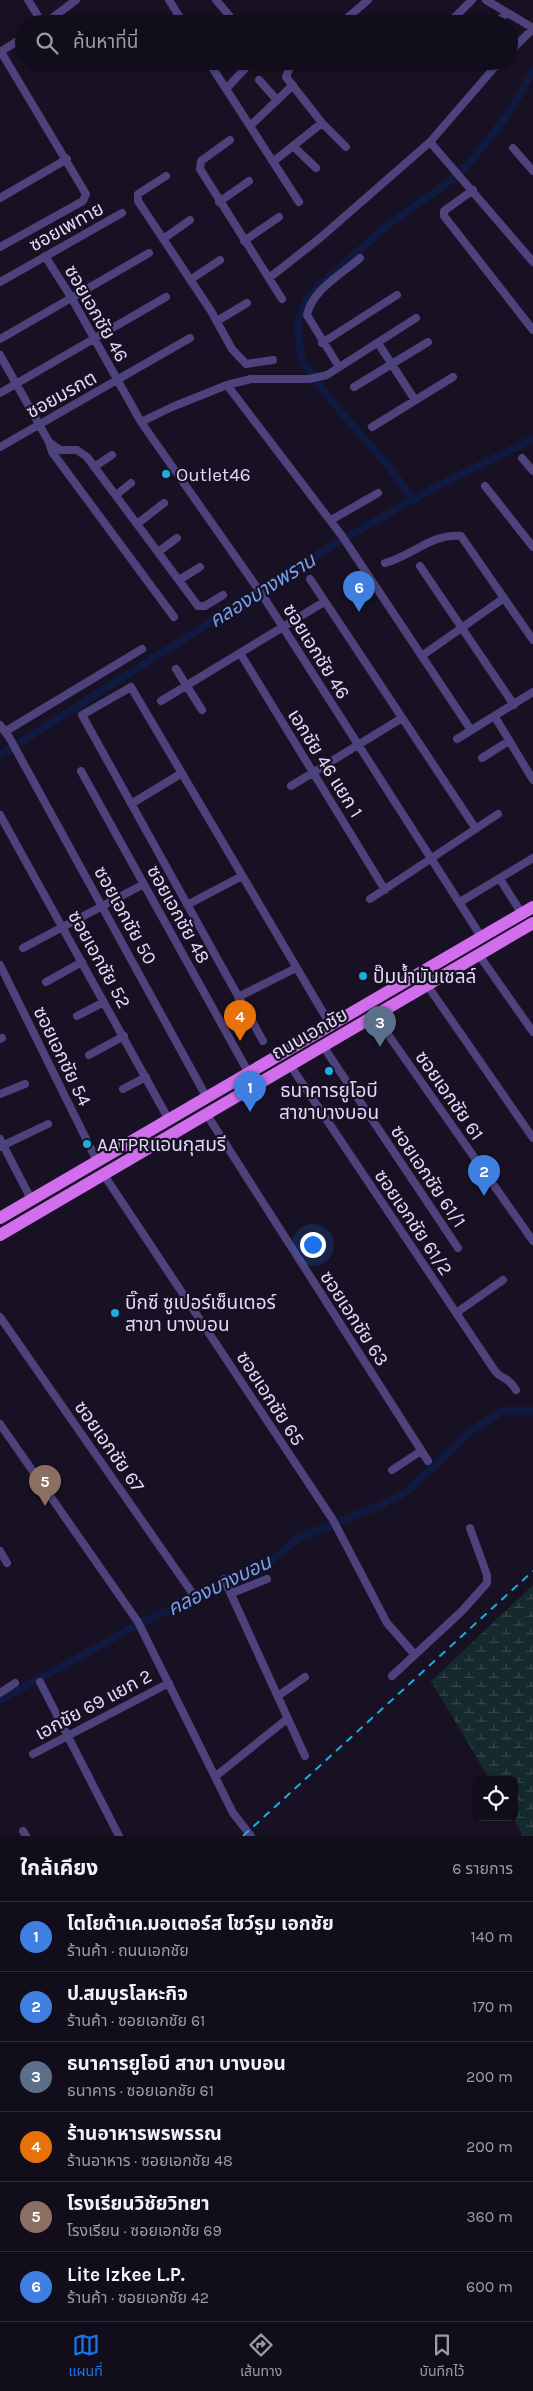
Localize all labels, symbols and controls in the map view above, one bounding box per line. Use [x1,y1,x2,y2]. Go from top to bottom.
search box [15,15,518,70]
icon: search [33,29,61,57]
text: ค้นหาที่นี่ [73,31,138,53]
street label: ซอยเพทาย [25,197,108,256]
street label: ซอยเอกชัย 46 [60,261,133,366]
street label: ซอยมรกต [22,367,101,423]
place label: Outlet46 [176,464,251,486]
marker: Outlet46 [160,468,172,480]
water label: คลองบางพราน [205,548,321,632]
pin: 6 [343,571,375,612]
street label: ซอยเอกชัย 46 [278,600,354,703]
street label: เอกชัย 46 แยก 1 [283,705,367,822]
street label: ซอยเอกชัย 48 [142,861,214,967]
street label: ซอยเอกชัย 50 [89,863,161,968]
street label: ซอยเอกชัย 52 [63,907,135,1012]
place label: ปั๊มน้ำมันเชลล์ [373,963,476,988]
marker: ปั๊มน้ำมันเชลล์ [357,970,369,982]
pin: 4 [224,1000,256,1041]
street label: ซอยเอกชัย 54 [29,1003,96,1110]
street label: ถนนเอกชัย [268,1003,351,1064]
pin: 3 [364,1006,396,1047]
street label: ซอยเอกชัย 61 [410,1047,488,1144]
marker: ธนาคารยูโอบี สาขาบางบอน [323,1065,335,1077]
pin: 1 [234,1071,266,1112]
place label: ธนาคารยูโอบี สาขาบางบอน [279,1080,379,1124]
street label: ซอยเอกชัย 61/1 [386,1121,470,1232]
place label: AATPRแอนกุสมรี [97,1134,226,1156]
marker: AATPRแอนกุสมรี [81,1138,93,1150]
pin: 2 [468,1155,500,1196]
street label: ซอยเอกชัย 61/2 [370,1165,457,1280]
your location [300,1232,326,1258]
street label: ซอยเอกชัย 63 [315,1267,393,1370]
place label: บิ๊กซี ซูเปอร์เซ็นเตอร์ สาขา บางบอน [125,1290,277,1336]
marker: บิ๊กซี ซูเปอร์เซ็นเตอร์ สาขา บางบอน [109,1307,121,1319]
street label: ซอยเอกชัย 65 [231,1347,309,1450]
street label: ซอยเอกชัย 67 [70,1397,149,1497]
pin: 5 [29,1465,61,1506]
water label: คลองบางบอน [164,1550,276,1620]
street label: เอกชัย 69 แยก 2 [31,1665,156,1745]
map controls [473,1776,518,1821]
button: locate [473,1776,518,1821]
text: ใกล้เคียง [20,1856,98,1880]
text: 6 รายการ [452,1859,513,1878]
text: โตโยต้าเค.มอเตอร์ส โชว์รูม เอกชัย [67,1913,334,1935]
text: 1 [33,1927,39,1946]
text: 140 m [471,1927,513,1946]
text: ร้านค้า · ถนนเอกชัย [67,1941,189,1960]
text: ป.สมบูรโลหะกิจ [67,1983,188,2005]
text: 2 [31,1997,41,2016]
text: 170 m [472,1997,513,2016]
text: ร้านค้า · ซอยเอกชัย 61 [67,2011,205,2030]
text: ธนาคารยูโอบี สาขา บางบอน [67,2053,286,2075]
text: 3 [31,2067,41,2086]
text: 200 m [466,2067,513,2086]
text: ธนาคาร · ซอยเอกชัย 61 [67,2081,214,2100]
text: ร้านอาหารพรพรรณ [67,2123,222,2145]
text: 4 [31,2137,41,2156]
text: 200 m [466,2137,513,2156]
text: ร้านอาหาร · ซอยเอกชัย 48 [67,2151,233,2170]
text: โรงเรียนวิชัยวิทยา [67,2193,210,2215]
text: 5 [31,2207,41,2226]
text: 360 m [466,2207,513,2226]
text: โรงเรียน · ซอยเอกชัย 69 [67,2221,222,2240]
text: Lite Izkee L.P. [67,2264,185,2286]
text: 6 [31,2277,41,2296]
text: 600 m [466,2277,513,2296]
text: ร้านค้า · ซอยเอกชัย 42 [67,2288,209,2307]
tab: แผนที่ [69,2331,103,2382]
tab: เส้นทาง [240,2331,282,2382]
tab: บันทึกไว้ [419,2331,464,2382]

